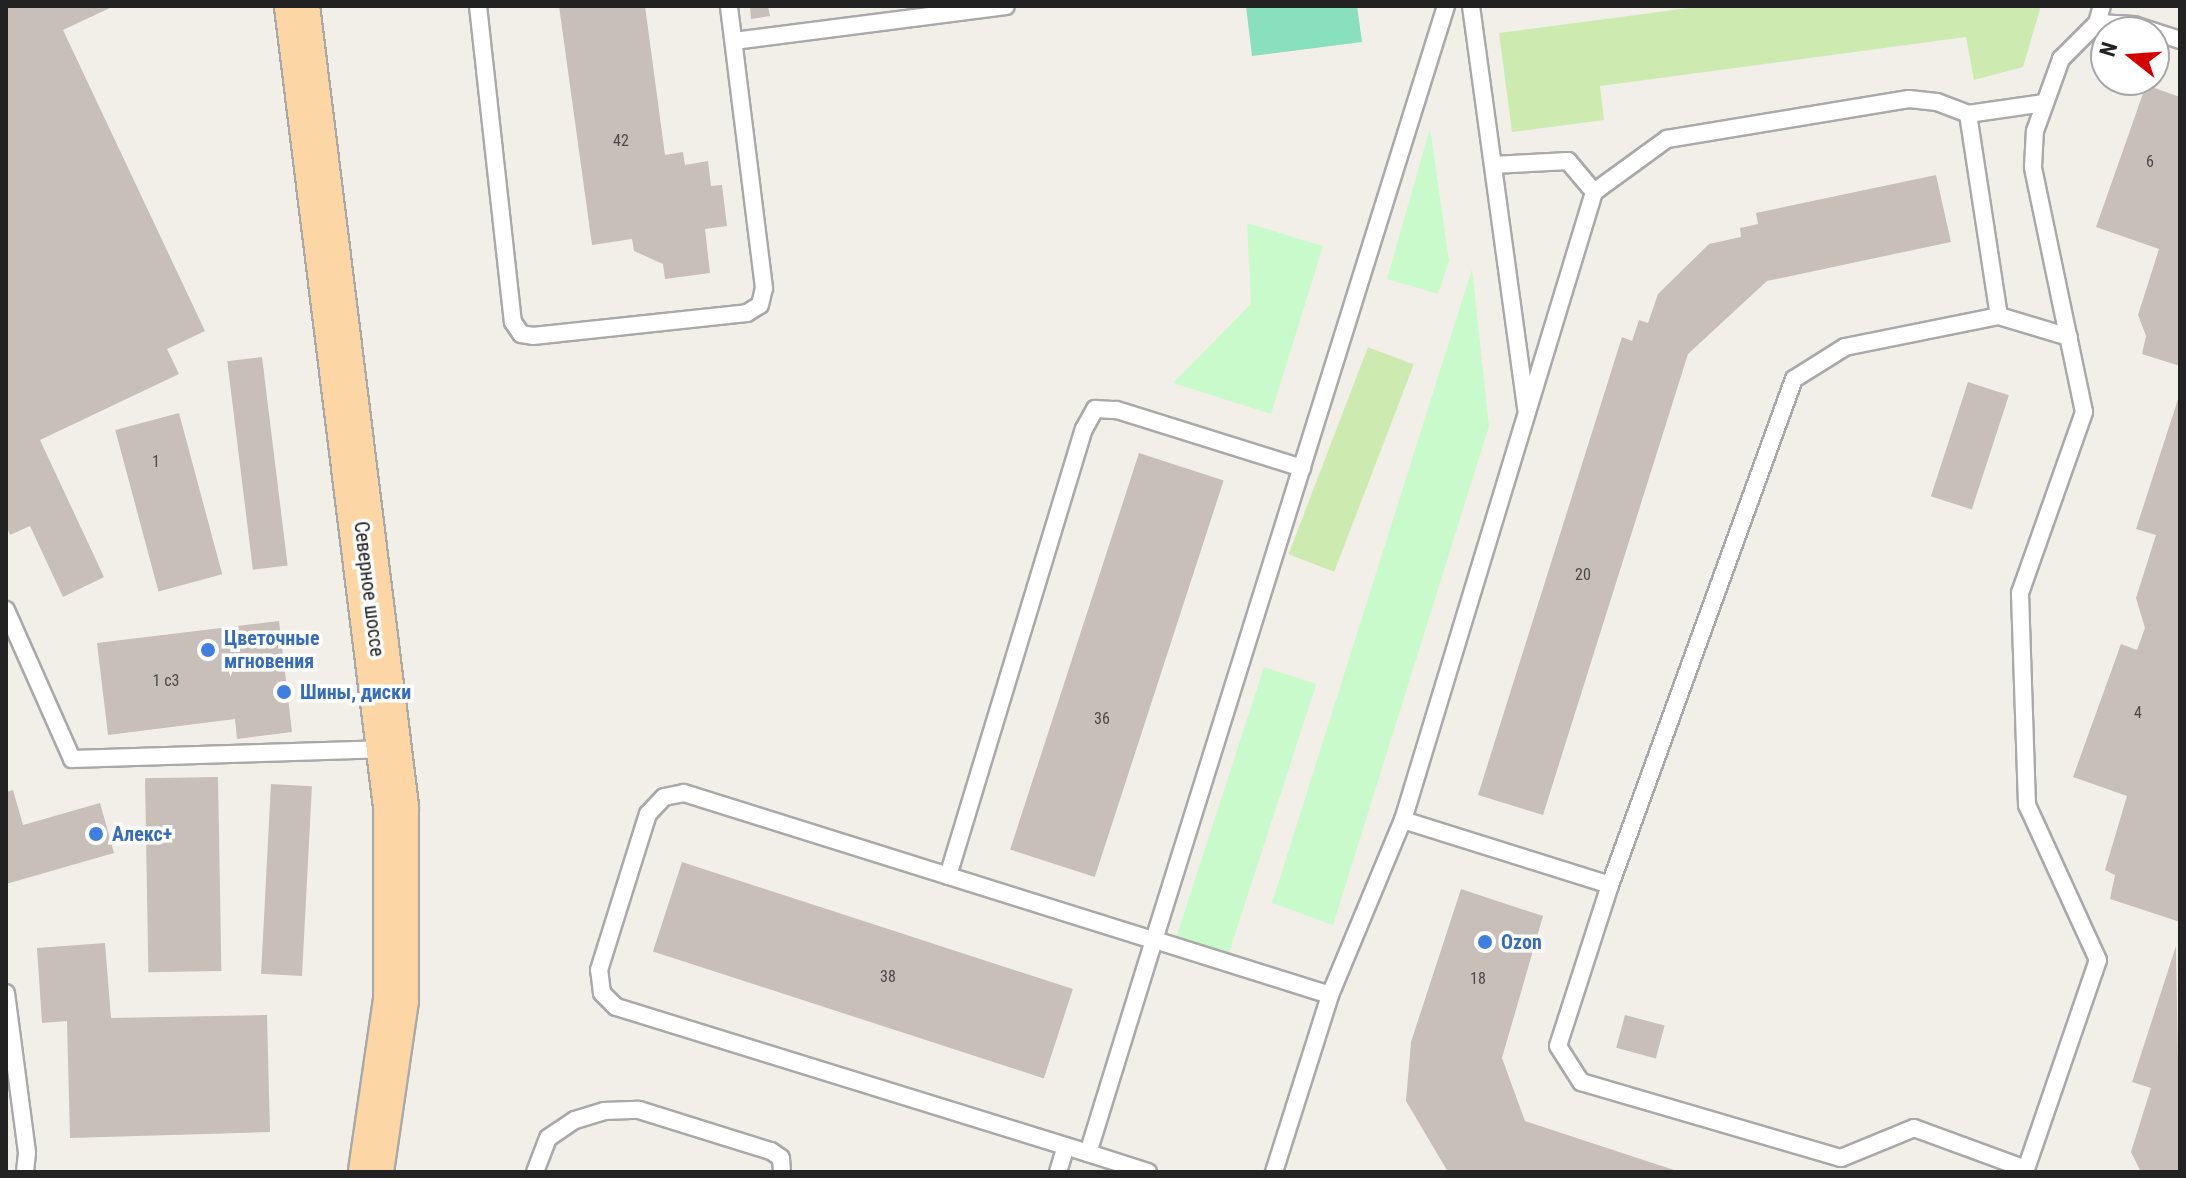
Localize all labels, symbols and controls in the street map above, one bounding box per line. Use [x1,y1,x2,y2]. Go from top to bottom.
north arrow [2090,16,2170,96]
text: N [2095,39,2122,60]
house number: 42 [613,131,629,151]
house number: 6 [2146,152,2154,172]
house number: 1 [152,452,160,472]
street label: Северное шоссе [349,520,389,658]
house number: 20 [1575,565,1591,585]
place label: Цветочные мгновения [224,626,319,673]
marker: Цветочные мгновения [199,641,217,659]
house number: 1 с3 [153,671,179,691]
place label: Шины, диски [300,680,411,704]
marker: Шины, диски [275,683,293,701]
house number: 4 [2134,703,2142,723]
house number: 36 [1094,709,1110,729]
place label: Алекс+ [112,822,172,846]
marker: Алекс+ [87,825,105,843]
place label: Ozon [1501,930,1542,954]
marker: Ozon [1476,933,1494,951]
house number: 38 [880,967,896,987]
house number: 18 [1470,969,1486,989]

